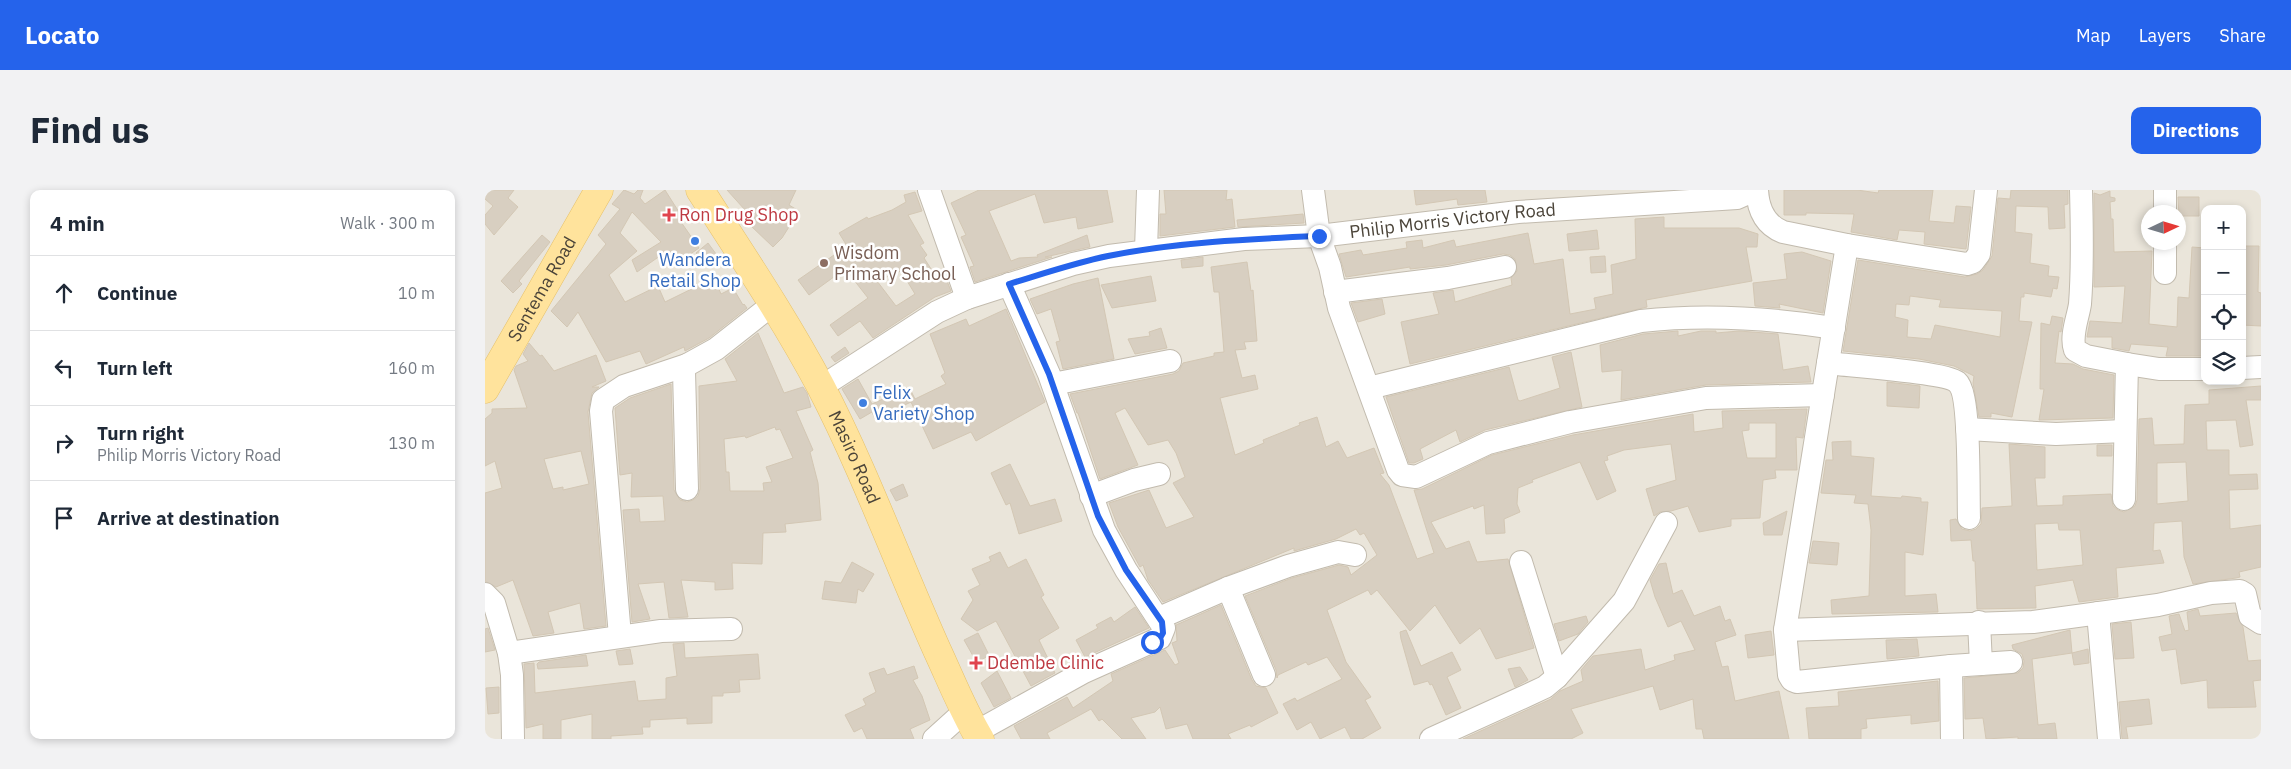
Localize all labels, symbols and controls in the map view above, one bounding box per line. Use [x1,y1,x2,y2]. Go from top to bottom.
text: Locato [25,19,100,51]
text: Map [2076,24,2111,47]
text: Layers [2139,24,2191,47]
text: Share [2219,24,2266,47]
text: Find us [30,107,149,153]
button: Directions [2131,107,2261,154]
street label: Philip Morris Victory Road [1348,198,1556,243]
place label: Ron Drug Shop [679,203,799,226]
north arrow [2141,205,2186,250]
map controls [2201,205,2246,385]
button: + [2201,205,2246,250]
text: 4 min [50,209,105,237]
marker: Ron Drug Shop [663,209,675,221]
text: Walk · 300 m [340,213,435,233]
route end [1308,225,1331,248]
street label: Sentema Road [502,232,581,346]
marker: Wandera Retail Shop [689,235,701,247]
place label: Wisdom Primary School [834,241,956,285]
place label: Wandera Retail Shop [649,248,741,292]
button: − [2201,250,2246,295]
marker: Wisdom Primary School [818,257,830,269]
icon: ahead [50,279,78,307]
text: Continue [97,281,177,305]
text: 10 m [398,283,435,303]
button: locate [2201,295,2246,340]
button: layers [2201,340,2246,385]
icon: left [50,354,78,382]
text: Turn left [97,356,173,380]
text: 160 m [388,358,435,378]
place label: Felix Variety Shop [873,381,975,425]
marker: Felix Variety Shop [857,397,869,409]
street label: Masiro Road [824,407,886,507]
text: Turn right [97,421,184,445]
icon: right [50,429,78,457]
text: 130 m [388,433,435,453]
text: Philip Morris Victory Road [97,445,281,465]
icon: arrive [50,504,78,532]
text: Arrive at destination [97,506,280,530]
route start [1141,631,1164,654]
place label: Ddembe Clinic [987,651,1104,674]
marker: Ddembe Clinic [969,656,983,670]

